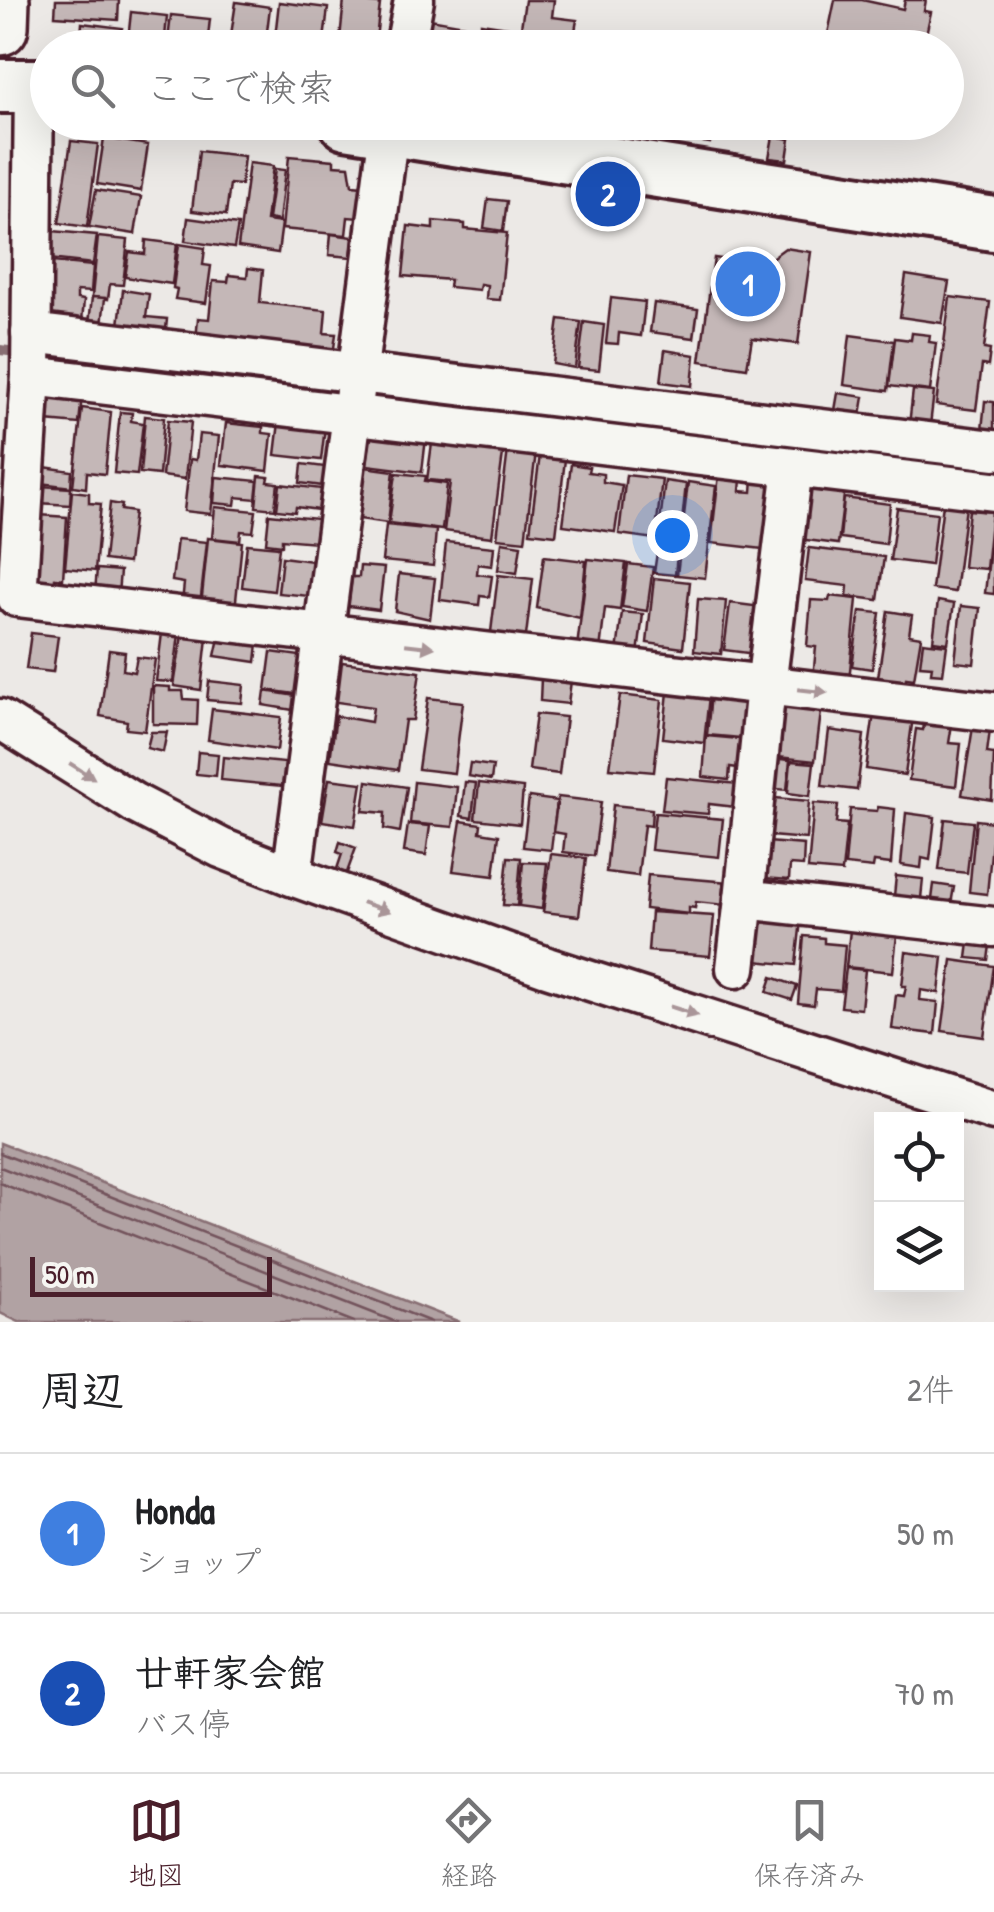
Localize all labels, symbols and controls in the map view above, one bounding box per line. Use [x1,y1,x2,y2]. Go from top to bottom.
search box [30,30,964,140]
icon: search [65,58,120,113]
text: ここで検索 [145,61,335,113]
pin: 2 [576,156,640,232]
pin: 1 [716,246,780,322]
your location [647,510,698,561]
one-way arrow [405,638,437,654]
one-way arrow [797,683,829,699]
one-way arrow [69,761,96,779]
one-way arrow [362,901,392,916]
one-way arrow [669,1004,700,1019]
map controls [874,1112,964,1292]
button: locate [874,1112,964,1202]
button: layers [874,1202,964,1292]
scale bar [30,1252,272,1296]
text: 50 m [45,1255,95,1293]
text: 周辺 [40,1361,124,1418]
text: 2件 [907,1368,954,1411]
text: Honda [135,1484,215,1536]
text: 1 [67,1512,78,1555]
text: 50 m [897,1512,954,1555]
text: ショップ [135,1540,262,1583]
text: 廿軒家会館 [135,1646,325,1698]
text: 2 [65,1672,80,1715]
text: 70 m [895,1672,954,1715]
text: バス停 [135,1702,231,1745]
tab: 地図 [128,1793,184,1894]
tab: 経路 [441,1793,497,1894]
tab: 保存済み [754,1793,866,1894]

